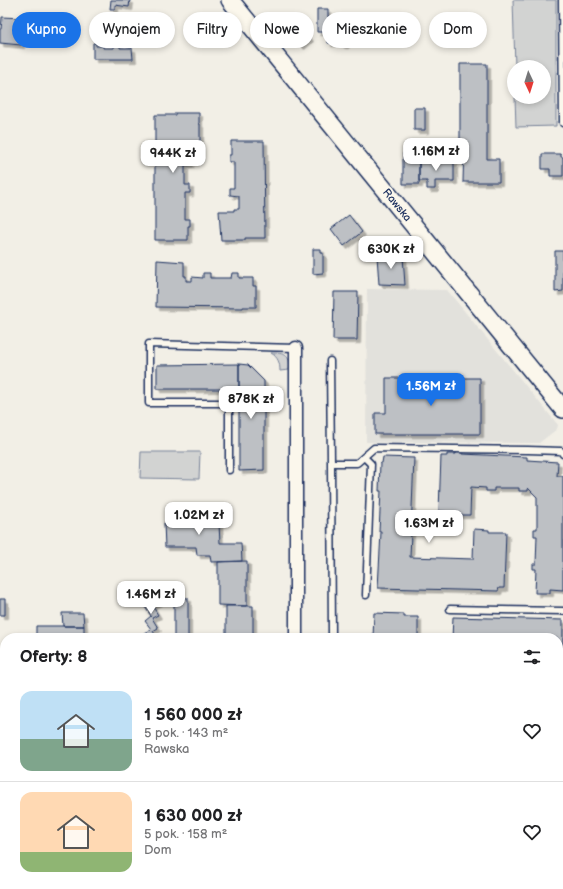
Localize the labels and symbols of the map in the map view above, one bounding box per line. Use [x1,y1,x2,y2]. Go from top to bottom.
north arrow [507,60,551,104]
pin: 1.16M zł [395,138,477,172]
pin: 944K zł [136,140,210,174]
street label: Rawska [380,186,414,224]
pin: 630K zł [354,236,428,270]
pin: 1.56M zł [390,373,472,407]
pin: 878K zł [214,386,288,420]
pin: 1.02M zł [158,502,240,536]
pin: 1.63M zł [388,510,470,544]
pin: 1.46M zł [110,581,192,615]

